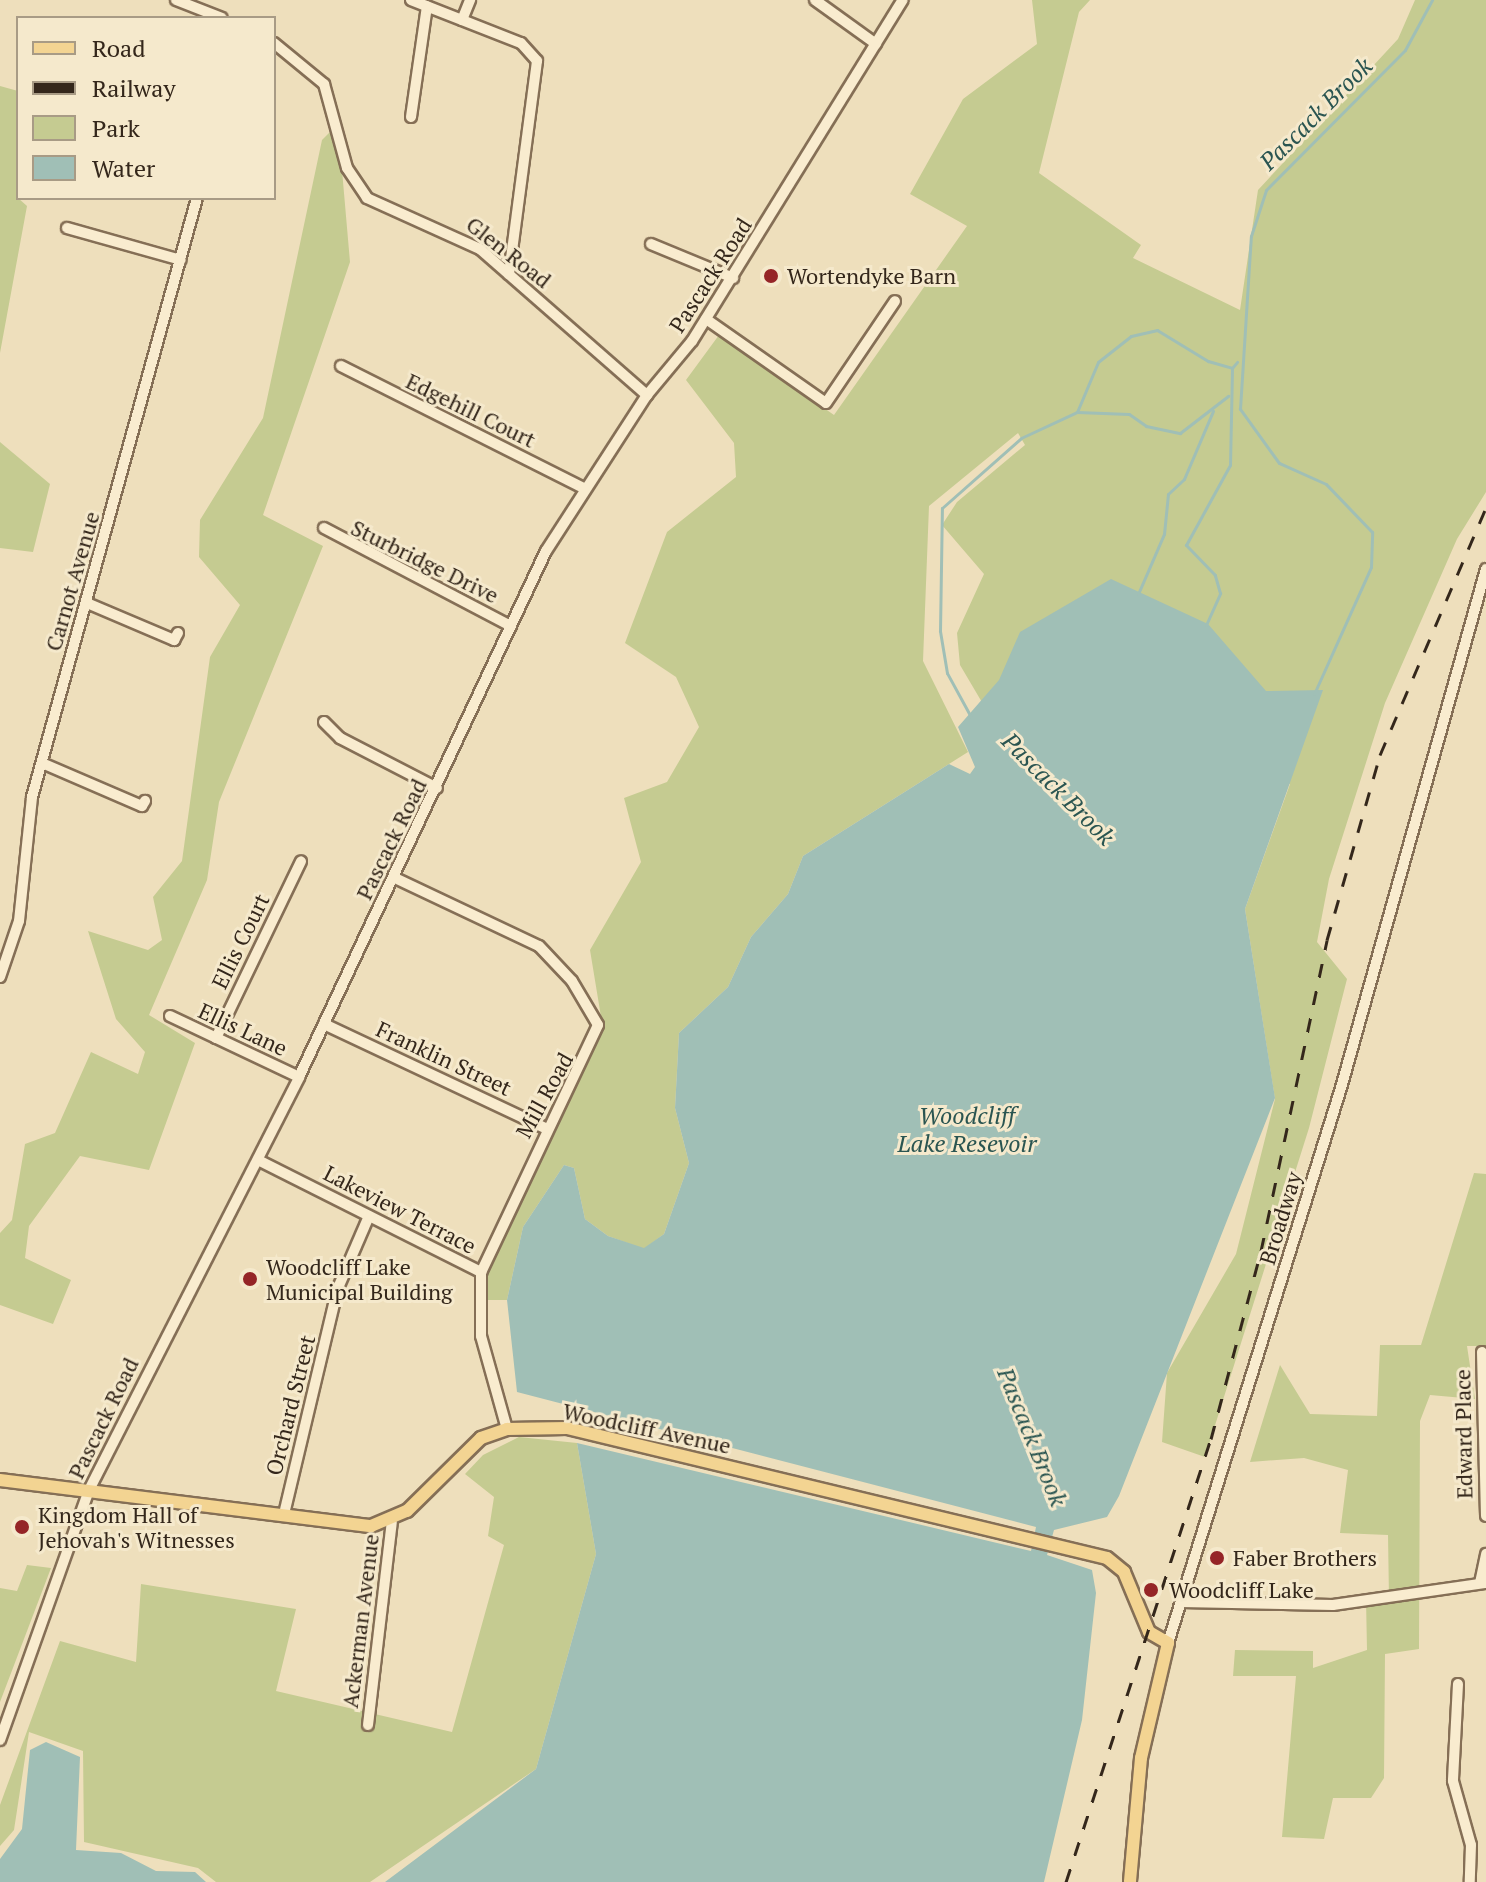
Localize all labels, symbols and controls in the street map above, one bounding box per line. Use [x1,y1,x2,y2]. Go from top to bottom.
legend [16,16,276,200]
text: Road [92,32,146,64]
water label: Pascack Brook [1254,52,1378,176]
text: Railway [92,72,176,104]
text: Park [92,112,140,144]
text: Water [92,152,155,184]
street label: Glen Road [461,211,557,293]
street label: Pascack Road [663,213,757,337]
place label: Wortendyke Barn [787,263,956,289]
marker: Wortendyke Barn [762,267,780,285]
street label: Edgehill Court [402,367,540,453]
street label: Carnot Avenue [39,508,105,654]
street label: Sturbridge Drive [347,514,503,608]
water label: Pascack Brook [996,727,1120,851]
street label: Pascack Road [350,774,432,904]
street label: Ellis Court [206,889,274,993]
street label: Ellis Lane [194,997,292,1061]
street label: Franklin Street [372,1015,516,1101]
street label: Mill Road [510,1048,578,1142]
water label: Woodcliff Lake Resevoir [898,1102,1036,1158]
street label: Lakeview Terrace [319,1159,481,1259]
street label: Broadway [1253,1168,1307,1268]
place label: Woodcliff Lake Municipal Building [266,1253,453,1304]
marker: Woodcliff Lake Municipal Building [241,1270,259,1288]
street label: Orchard Street [260,1332,320,1478]
street label: Pascack Road [62,1353,144,1483]
water label: Pascack Brook [991,1363,1073,1511]
street label: Edward Place [1449,1369,1477,1499]
street label: Woodcliff Avenue [560,1397,734,1459]
place label: Kingdom Hall of Jehovah's Witnesses [38,1501,235,1552]
marker: Kingdom Hall of Jehovah's Witnesses [13,1518,31,1536]
street label: Ackerman Avenue [336,1532,384,1710]
place label: Faber Brothers [1233,1545,1377,1571]
marker: Faber Brothers [1208,1549,1226,1567]
place label: Woodcliff Lake [1169,1577,1314,1603]
marker: Woodcliff Lake [1140,1579,1162,1601]

